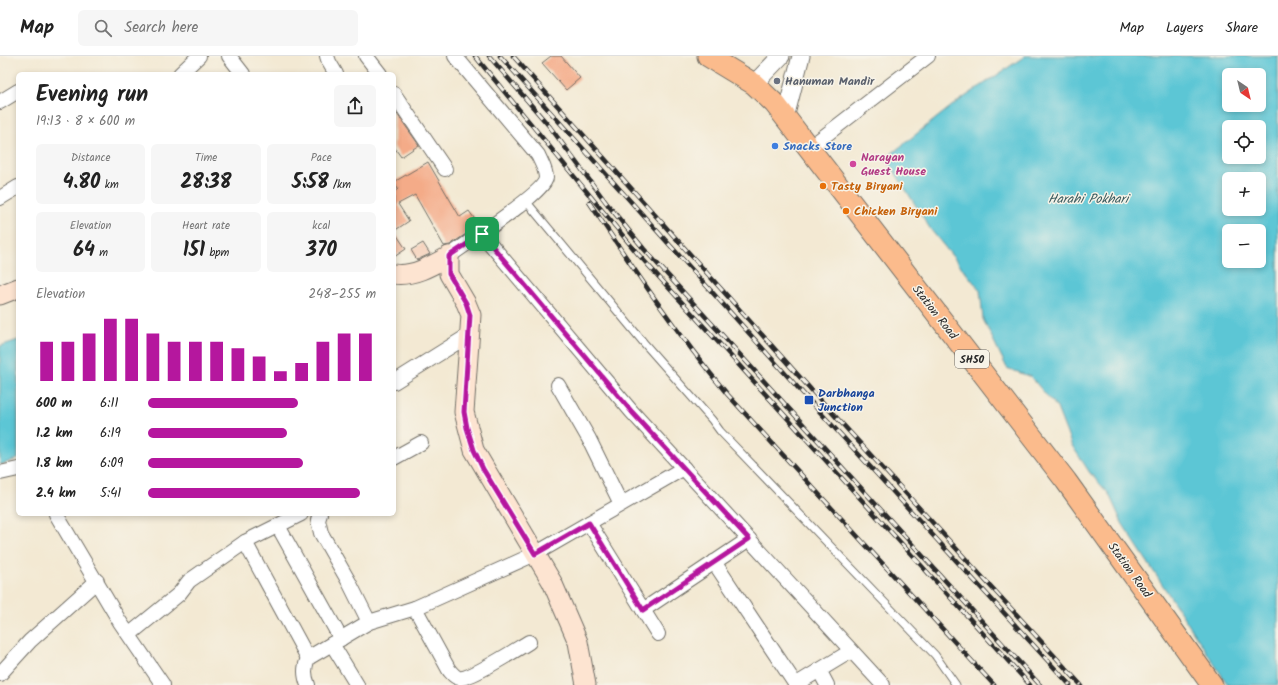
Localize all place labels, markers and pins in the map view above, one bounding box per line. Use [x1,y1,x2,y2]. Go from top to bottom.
place label: Hanuman Mandir [785,72,875,91]
marker: Hanuman Mandir [772,76,782,86]
place label: Snacks Store [783,137,852,156]
marker: Snacks Store [770,141,780,151]
place label: Narayan Guest House [861,148,926,181]
marker: Narayan Guest House [848,159,858,169]
place label: Tasty Biryani [831,177,903,196]
marker: Tasty Biryani [818,181,828,191]
place label: Chicken Biryani [854,202,938,221]
marker: Chicken Biryani [841,206,851,216]
pin [465,217,499,251]
place label: Darbhanga Junction [818,384,875,417]
marker: Darbhanga Junction [803,394,815,406]

